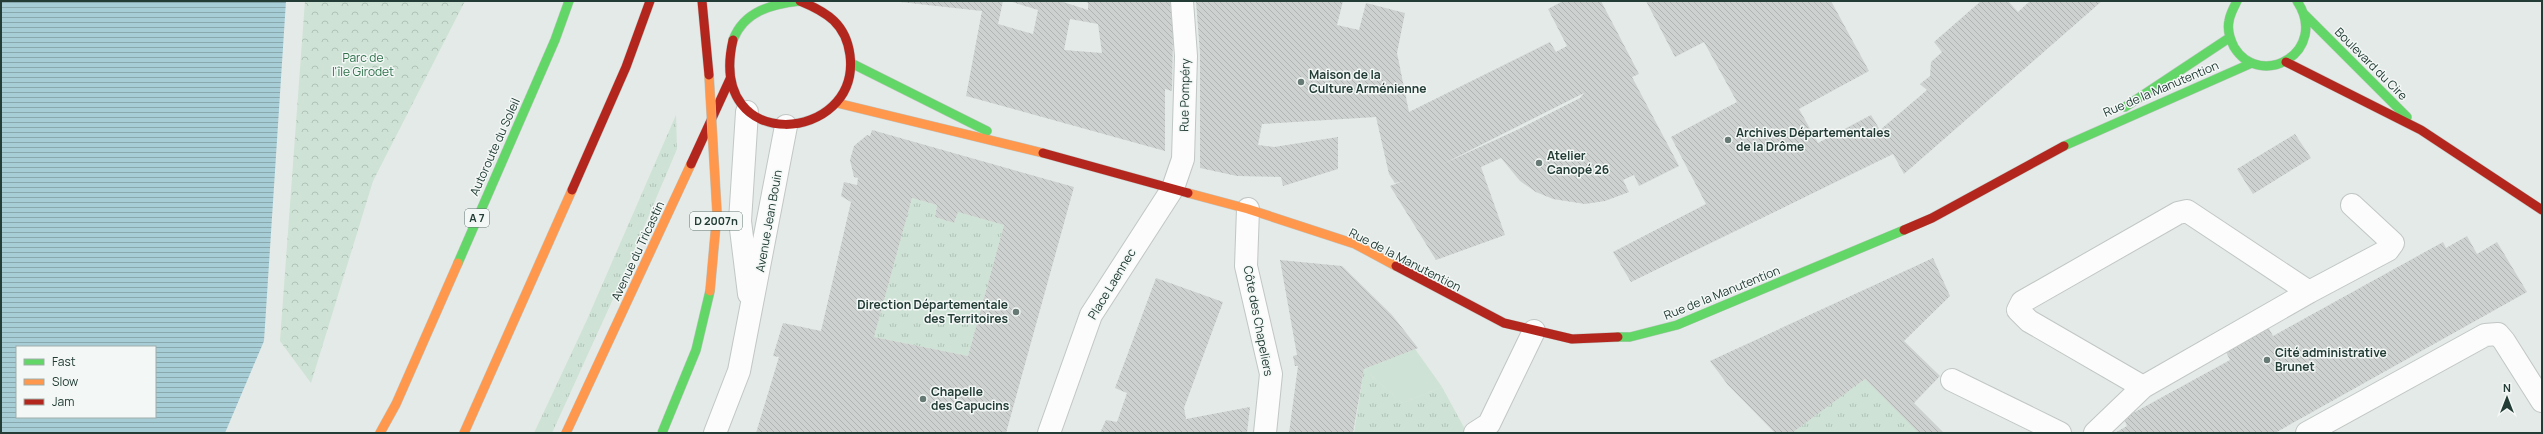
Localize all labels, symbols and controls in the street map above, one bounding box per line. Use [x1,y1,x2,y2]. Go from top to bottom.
street label: Boulevard du Cire [2331,24,2411,104]
park label: Parc de l'île Girodet [332,49,394,80]
street label: Rue de la Manutention [2100,57,2221,121]
street label: Rue Pompéry [1175,58,1194,132]
place label: Maison de la Culture Arménienne [1309,66,1426,97]
marker: Maison de la Culture Arménienne [1296,77,1306,87]
street label: Autoroute du Soleil [465,95,524,198]
place label: Archives Départementales de la Drôme [1736,124,1890,155]
marker: Archives Départementales de la Drôme [1723,135,1733,145]
place label: Atelier Canopé 26 [1547,147,1609,178]
marker: Atelier Canopé 26 [1534,158,1544,168]
street label: Avenue Jean Bouin [751,168,786,273]
street label: Avenue du Tricastin [607,198,668,303]
road number: A 7 [465,209,489,227]
road number: D 2007n [690,212,742,230]
street label: Rue de la Manutention [1346,224,1464,295]
street label: Place Laennec [1084,245,1140,322]
street label: Rue de la Manutention [1661,261,1782,324]
street label: Côte des Chapeliers [1239,264,1278,377]
place label: Direction Départementale des Territoires [857,296,1008,327]
marker: Direction Départementale des Territoires [1011,307,1021,317]
place label: Cité administrative Brunet [2275,344,2387,375]
legend [16,346,156,418]
text: Fast [52,353,76,370]
marker: Cité administrative Brunet [2262,355,2272,365]
text: Slow [52,373,78,390]
north arrow [2487,378,2527,418]
text: N [2503,380,2511,395]
place label: Chapelle des Capucins [931,383,1010,414]
text: Jam [52,393,74,410]
marker: Chapelle des Capucins [918,394,928,404]

